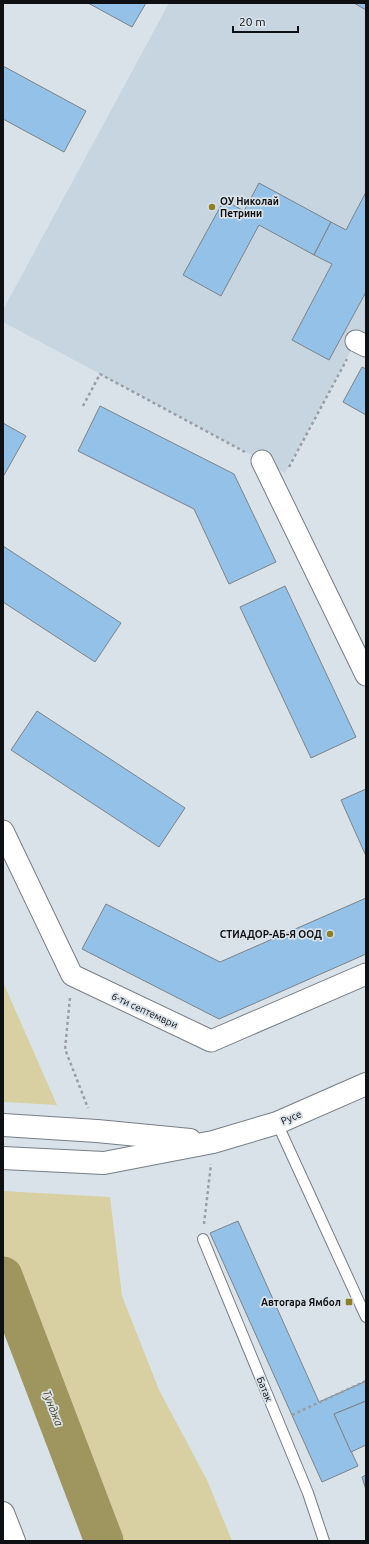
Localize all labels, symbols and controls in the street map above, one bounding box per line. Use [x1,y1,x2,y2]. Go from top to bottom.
scale bar [233,8,298,34]
text: 20 m [239,15,266,28]
place label: ОУ Николай Петрини [220,196,279,219]
marker: ОУ Николай Петрини [207,202,217,212]
place label: СТИАДОР-АБ-Я ООД [220,929,322,940]
marker: СТИАДОР-АБ-Я ООД [325,929,335,939]
street label: 6-ти септември [110,990,180,1031]
street label: Русе [279,1108,303,1127]
place label: Автогара Ямбол [261,1297,341,1308]
marker: Автогара Ямбол [344,1297,354,1307]
street label: Батак [255,1375,275,1403]
water label: Тунджа [41,1388,65,1428]

